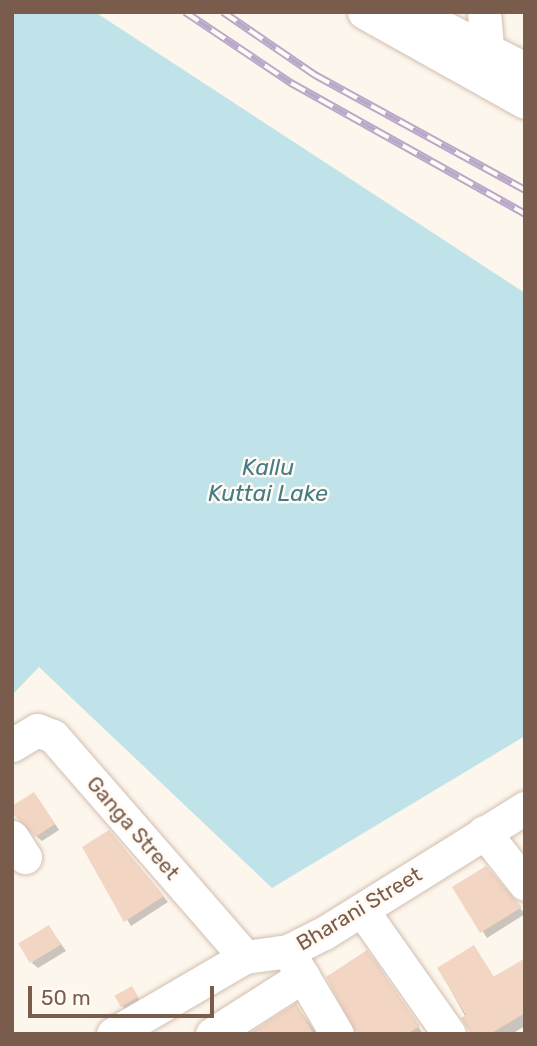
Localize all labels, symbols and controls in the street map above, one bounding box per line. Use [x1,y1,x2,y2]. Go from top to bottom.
water label: Kallu Kuttai Lake [208,453,328,507]
street label: Ganga Street [81,771,185,885]
street label: Bharani Street [292,862,426,956]
scale bar [32,972,217,1016]
text: 50 m [41,985,91,1010]

